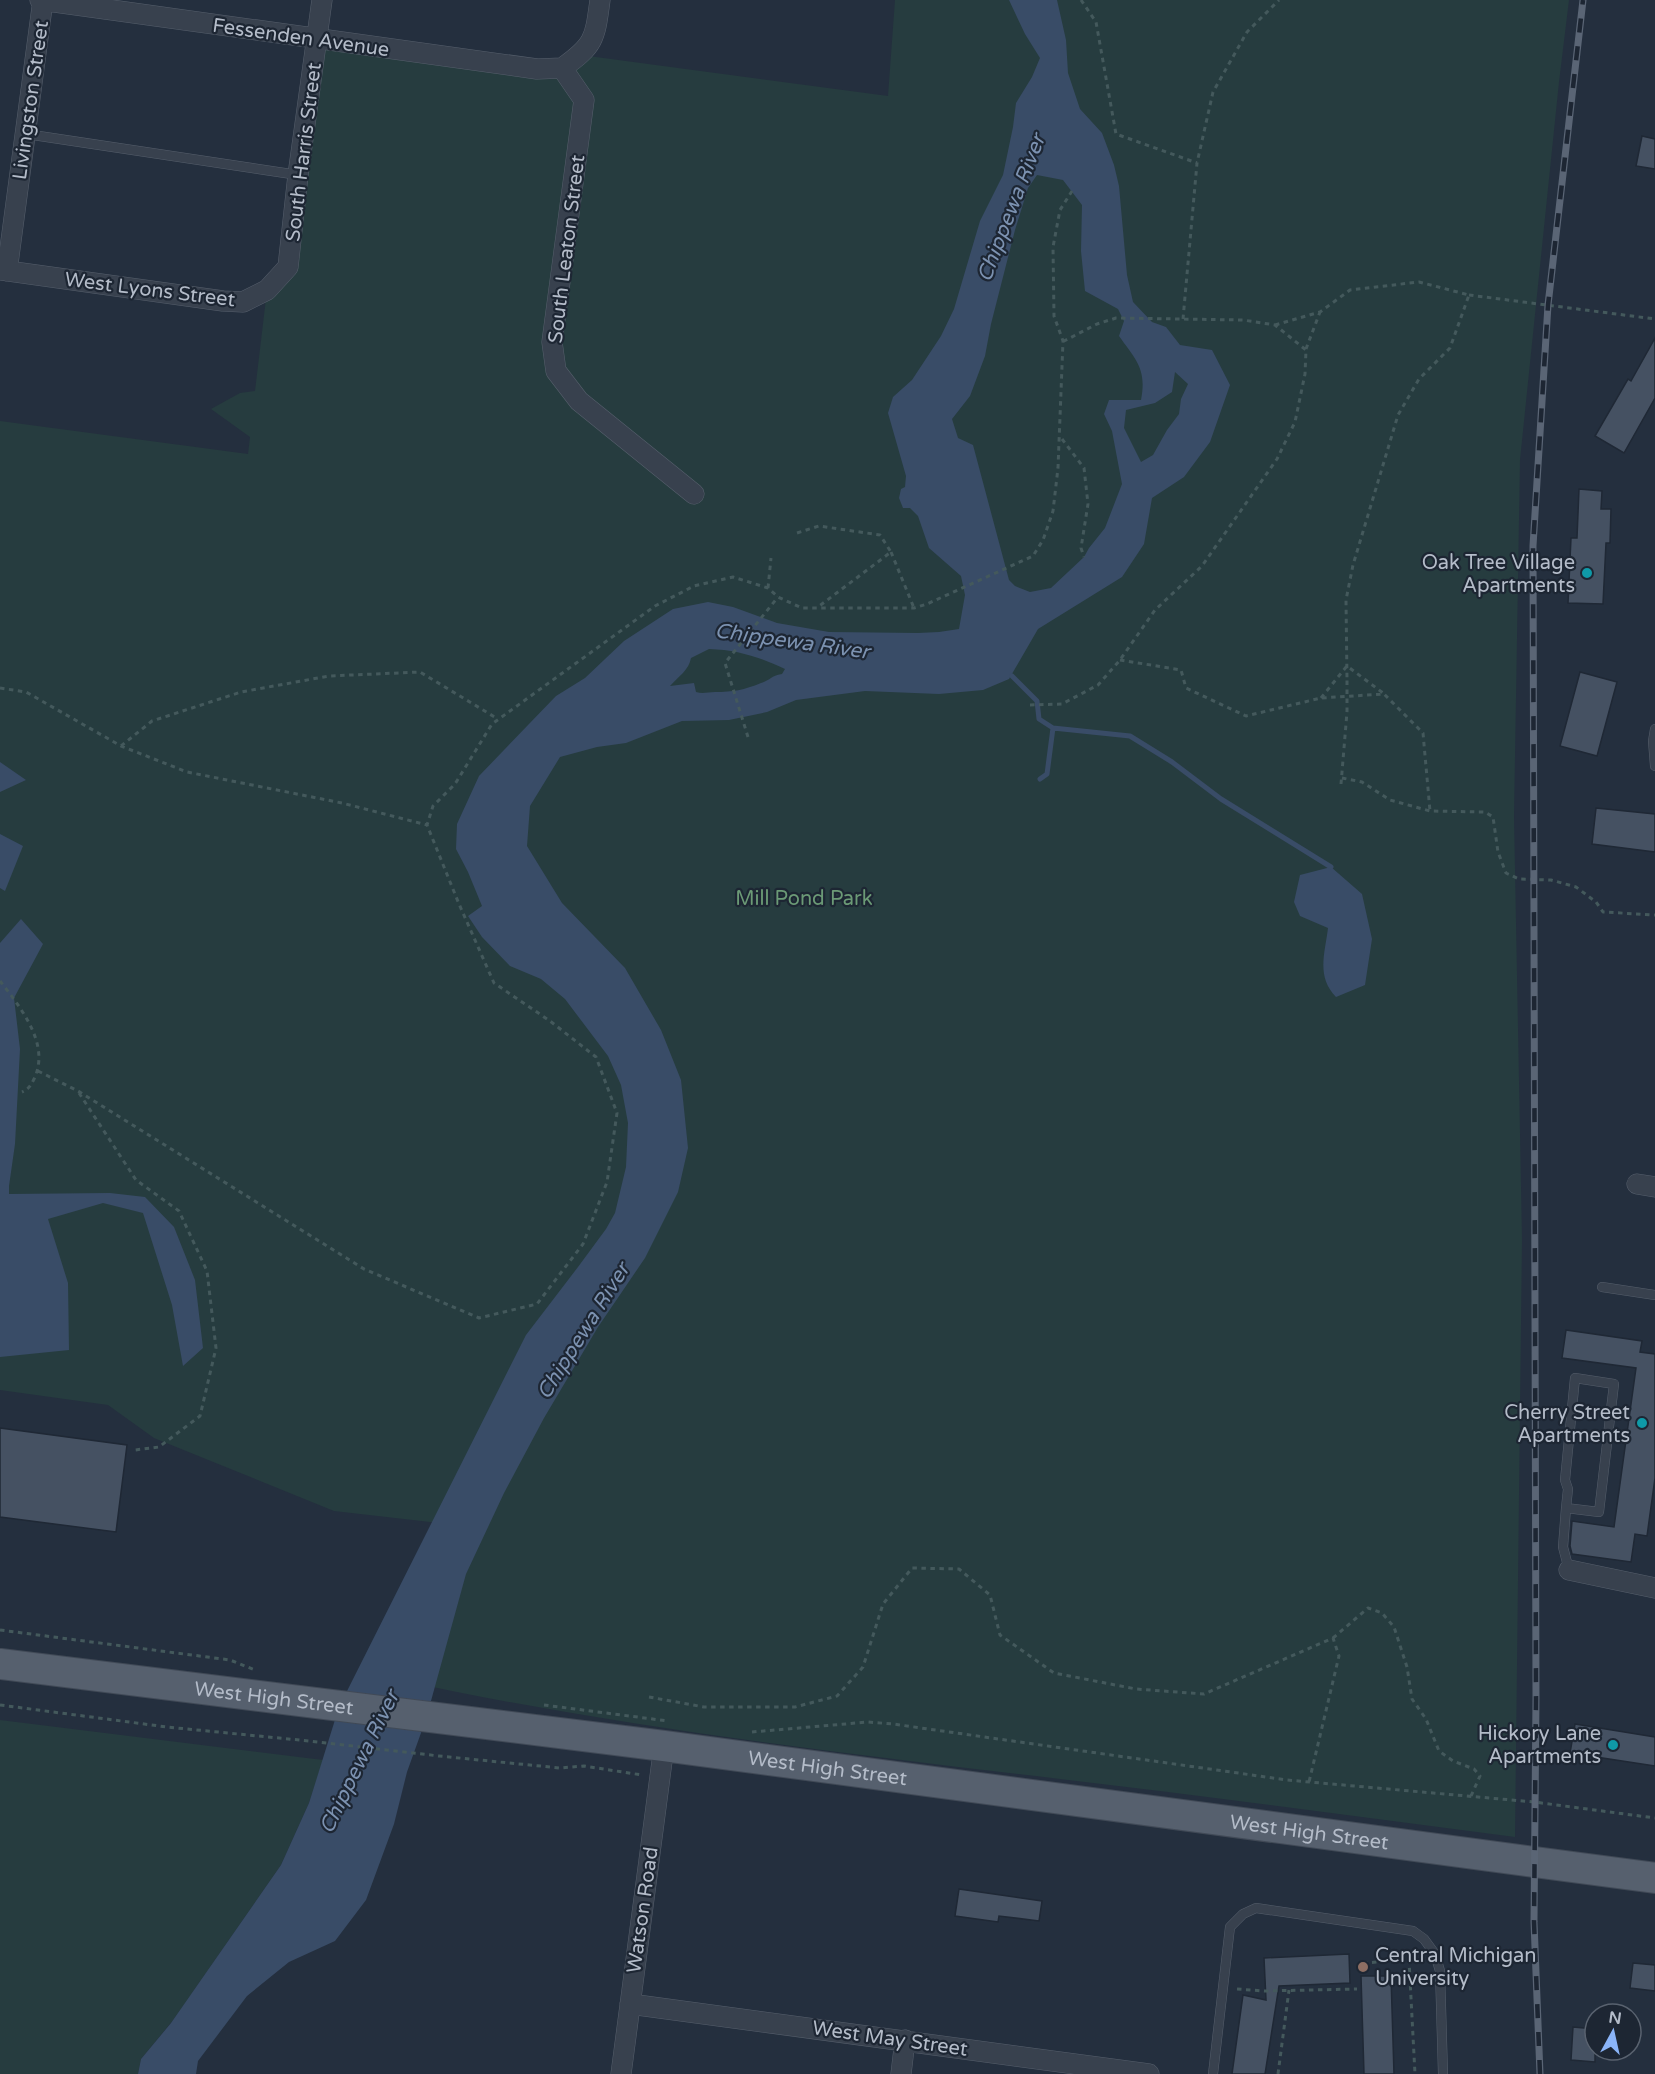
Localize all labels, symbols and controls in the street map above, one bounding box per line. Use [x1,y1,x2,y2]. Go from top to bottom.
street label: Fessenden Avenue [211,14,391,62]
street label: Livingston Street [8,19,54,181]
street label: South Harris Street [281,61,327,243]
water label: Chippewa River [972,128,1052,285]
street label: South Leaton Street [544,153,591,345]
street label: West Lyons Street [63,268,237,312]
place label: Oak Tree Village Apartments [1422,551,1575,598]
marker: Oak Tree Village Apartments [1580,566,1594,580]
water label: Chippewa River [713,618,874,665]
park label: Mill Pond Park [735,887,873,911]
water label: Chippewa River [532,1256,637,1404]
place label: Cherry Street Apartments [1504,1401,1630,1448]
marker: Cherry Street Apartments [1635,1416,1649,1430]
street label: West High Street [193,1677,355,1721]
water label: Chippewa River [314,1684,406,1838]
place label: Hickory Lane Apartments [1478,1722,1601,1769]
marker: Hickory Lane Apartments [1606,1738,1620,1752]
street label: West High Street [746,1746,909,1791]
street label: West High Street [1228,1810,1390,1855]
street label: Watson Road [622,1845,664,1975]
place label: Central Michigan University [1375,1944,1537,1991]
marker: Central Michigan University [1356,1960,1370,1974]
north arrow [1583,2002,1643,2062]
text: N [1607,2007,1623,2029]
street label: West May Street [811,2016,969,2062]

